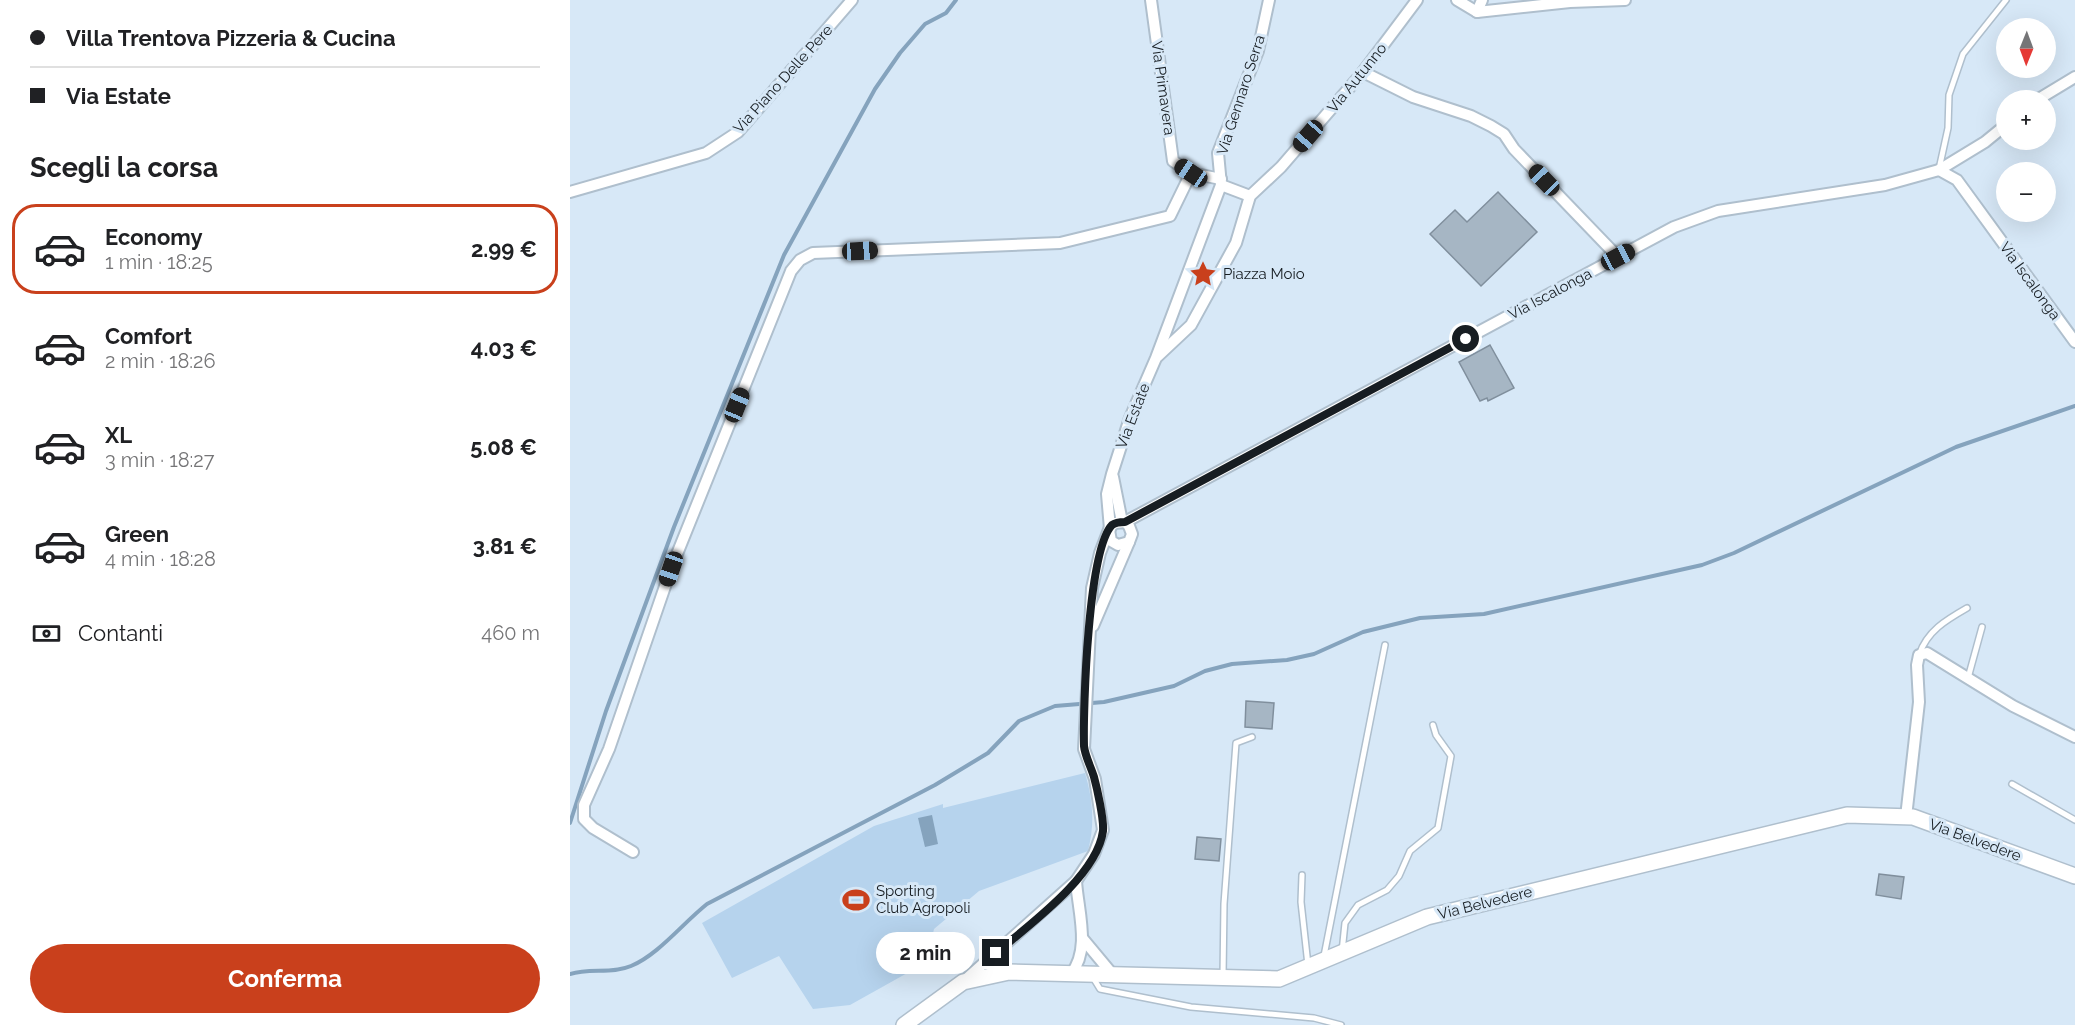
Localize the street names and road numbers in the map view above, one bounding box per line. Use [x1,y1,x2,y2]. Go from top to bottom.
street label: Via Piano Delle Pere [730,21,837,137]
street label: Via Gennaro Serra [1213,33,1269,157]
street label: Via Primavera [1147,40,1179,136]
street label: Via Autunno [1324,40,1391,116]
street label: Via Iscalonga [1996,239,2064,323]
street label: Via Iscalonga [1505,264,1595,324]
street label: Via Estate [1112,381,1154,451]
street label: Via Belvedere [1927,815,2024,865]
street label: Via Belvedere [1436,883,1534,923]

